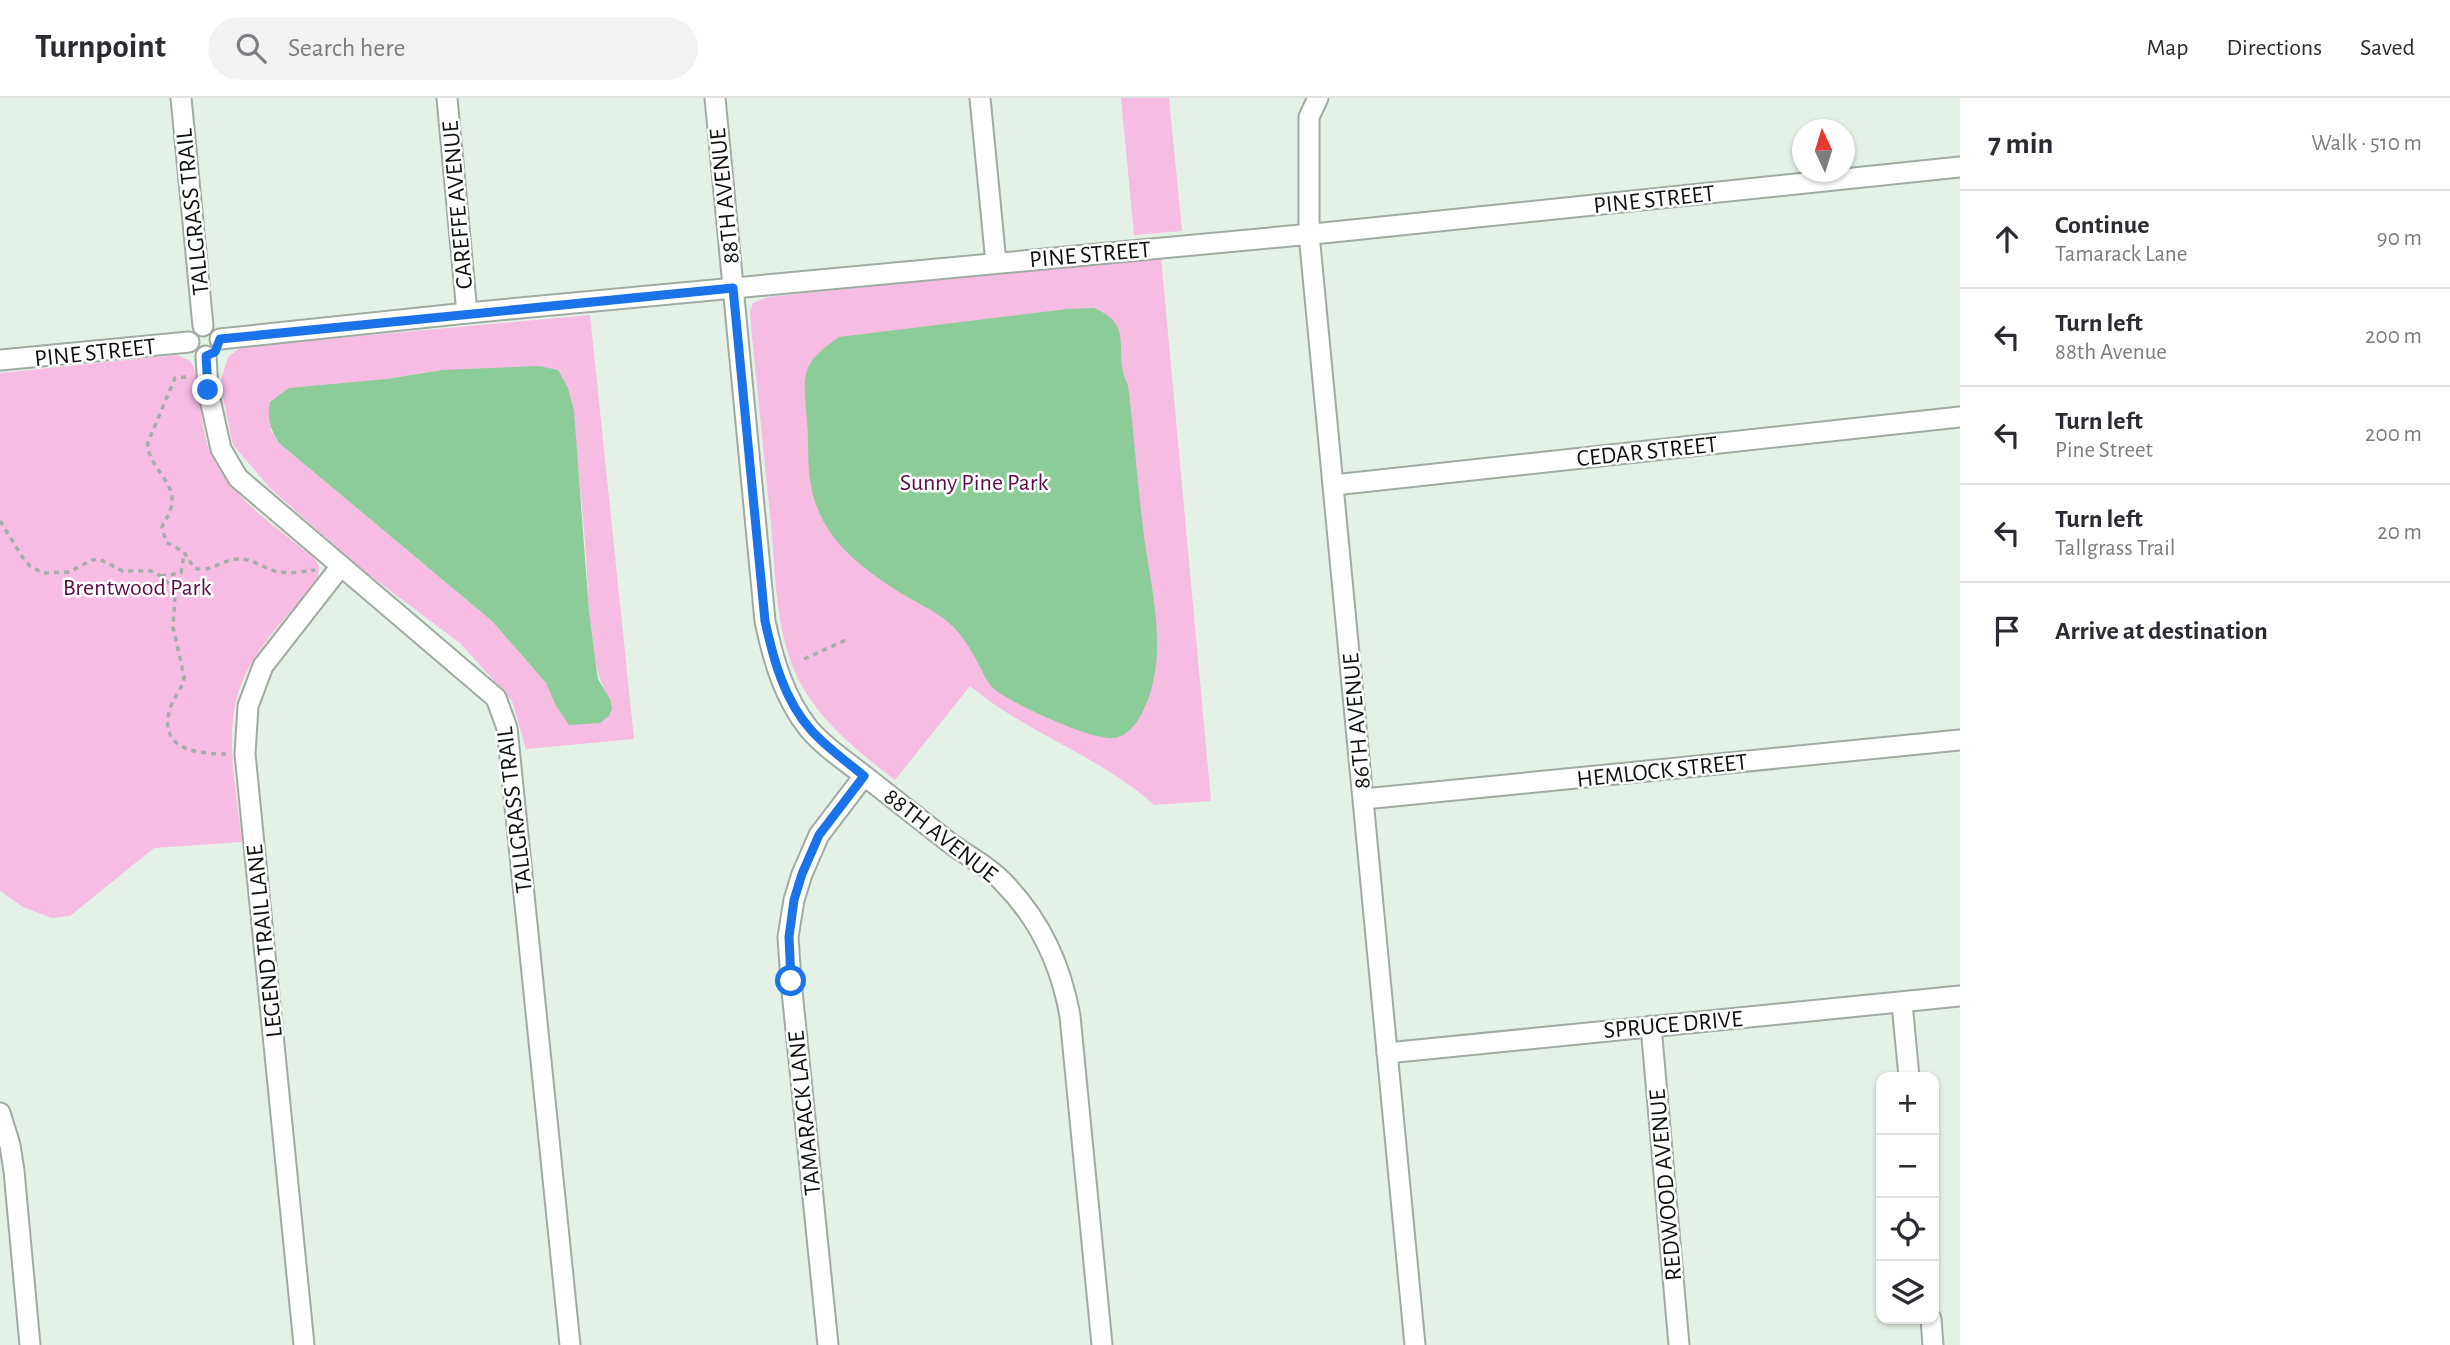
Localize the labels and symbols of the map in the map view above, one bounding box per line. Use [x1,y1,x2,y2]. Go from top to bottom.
street label: CAREFFE AVENUE [439,119,477,290]
north arrow [1792,119,1855,182]
street label: 88TH AVENUE [706,126,744,265]
street label: TALLGRASS TRAIL [172,128,214,296]
street label: PINE STREET [1592,182,1716,218]
street label: PINE STREET [1028,238,1152,272]
street label: PINE STREET [33,335,157,371]
route end [192,374,223,405]
street label: CEDAR STREET [1576,433,1719,471]
park label: Sunny Pine Park [900,471,1048,495]
park label: Brentwood Park [63,576,211,600]
street label: 86TH AVENUE [1339,652,1375,790]
street label: TALLGRASS TRAIL [493,726,537,894]
street label: HEMLOCK STREET [1575,750,1749,792]
street label: 88TH AVENUE [879,784,1002,887]
street label: LEGEND TRAIL LANE [243,843,287,1039]
route start [775,965,806,996]
street label: SPRUCE DRIVE [1602,1007,1744,1043]
street label: TAMARACK LANE [784,1029,826,1196]
street label: REDWOOD AVENUE [1646,1088,1686,1282]

